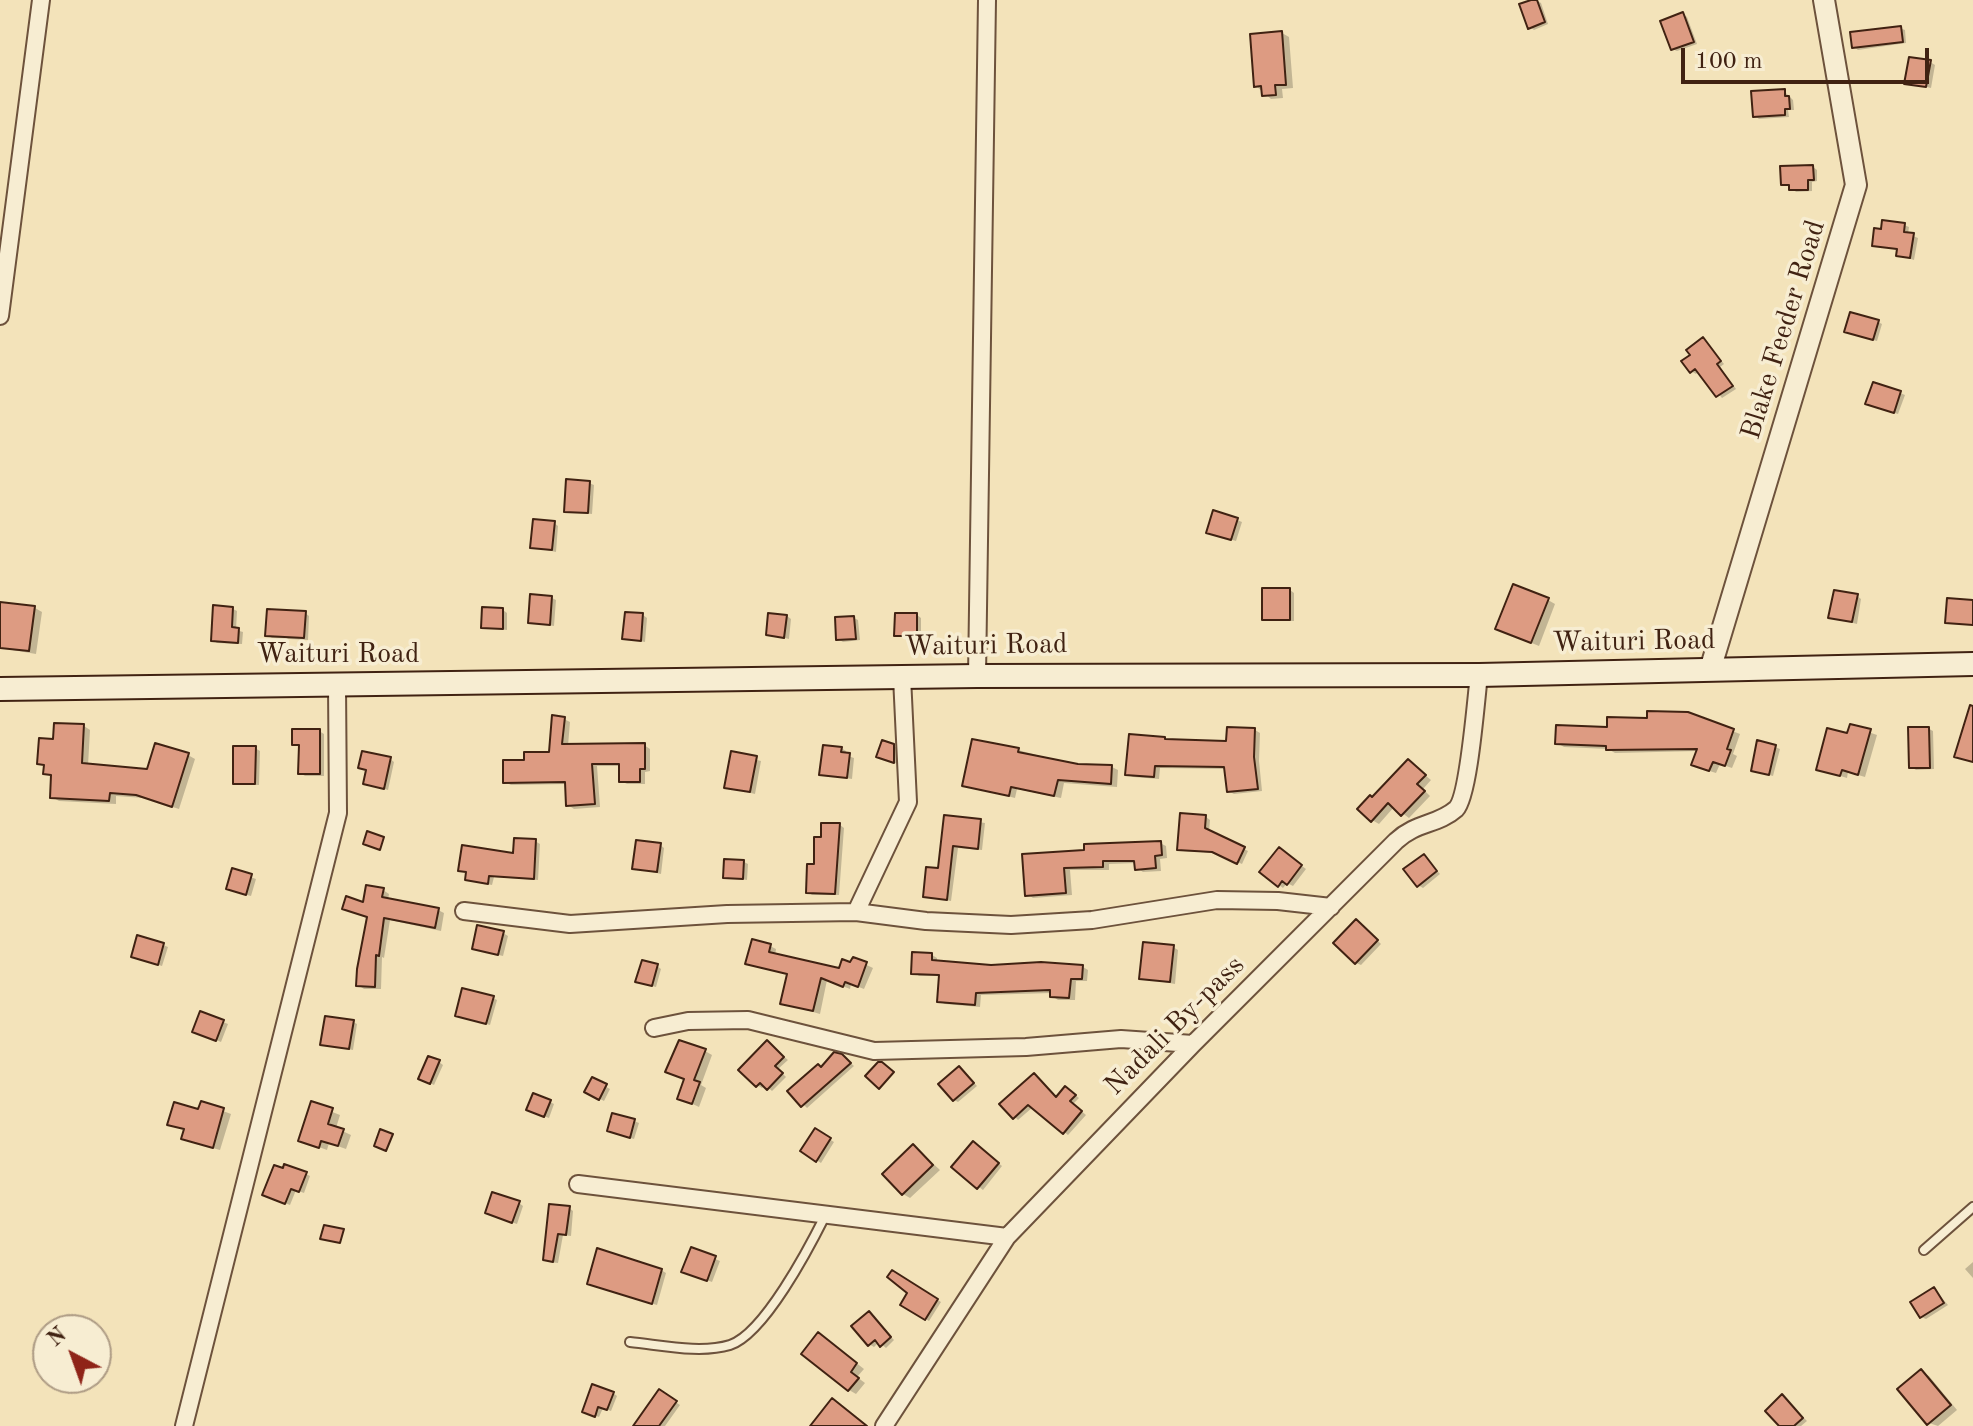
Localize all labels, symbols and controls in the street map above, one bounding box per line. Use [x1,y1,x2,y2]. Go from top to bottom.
scale bar [1685,32,1933,82]
text: 100 m [1695,50,1763,74]
street label: Blake Feeder Road [1735,216,1833,444]
street label: Waituri Road [1552,624,1716,660]
street label: Waituri Road [904,628,1068,664]
street label: Waituri Road [256,638,420,672]
street label: Nadali By-pass [1098,949,1252,1103]
north arrow [32,1314,112,1394]
text: N [44,1324,71,1351]

